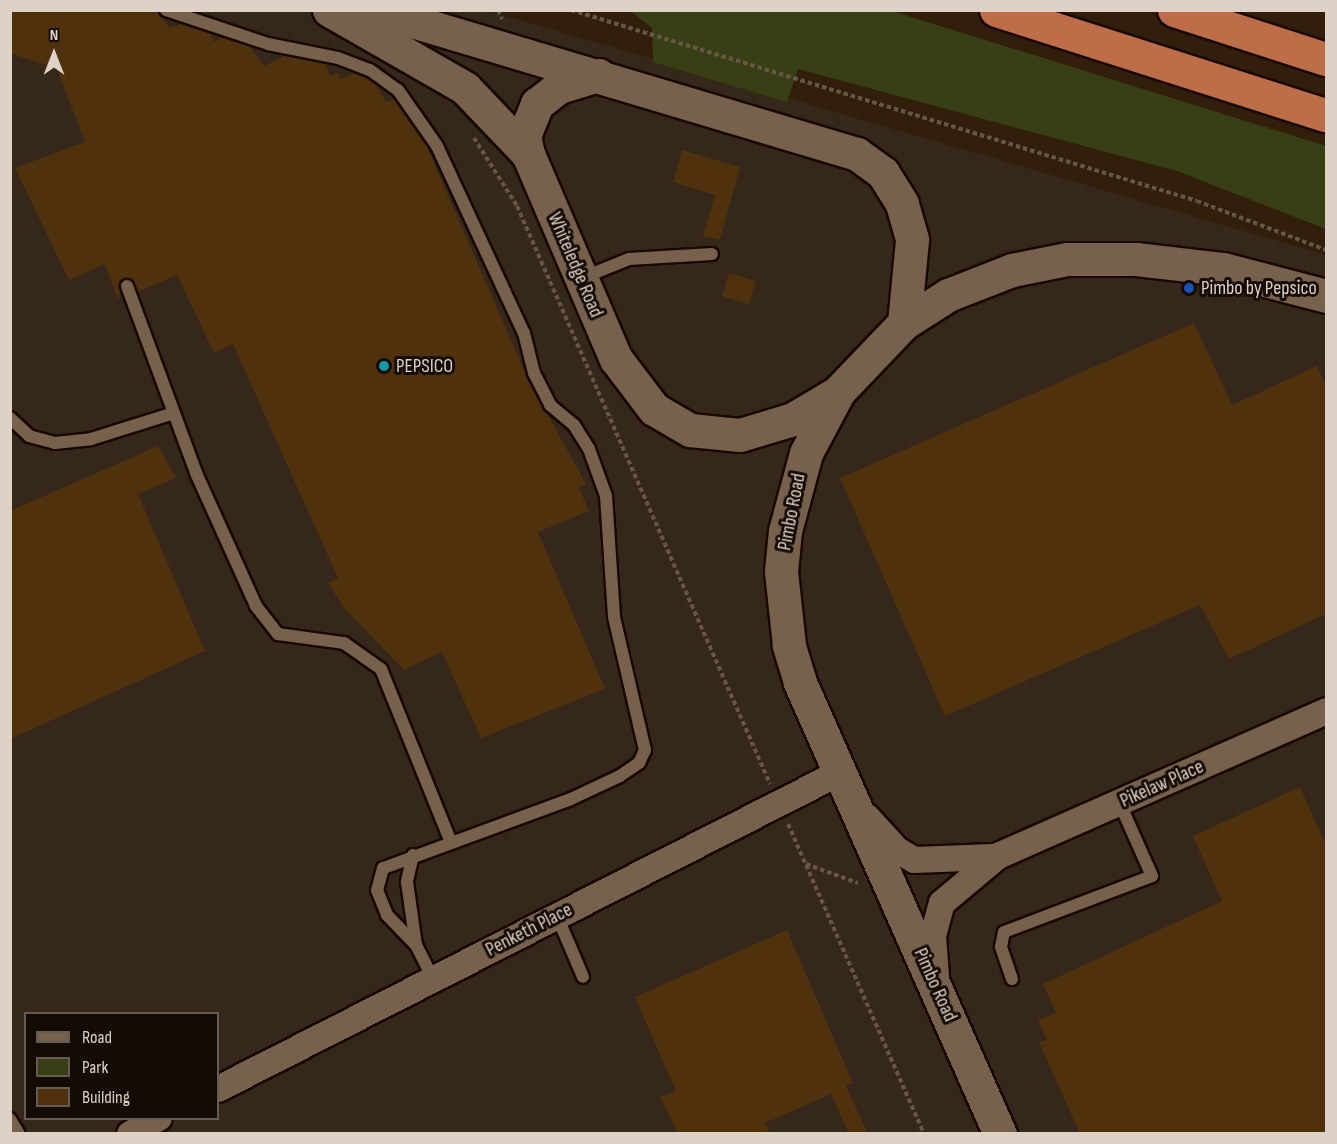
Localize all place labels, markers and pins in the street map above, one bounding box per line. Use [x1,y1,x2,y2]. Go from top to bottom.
place label: Pimbo by Pepsico [1201,276,1317,300]
marker: Pimbo by Pepsico [1182,281,1196,295]
place label: PEPSICO [396,354,453,378]
marker: PEPSICO [377,359,391,373]

